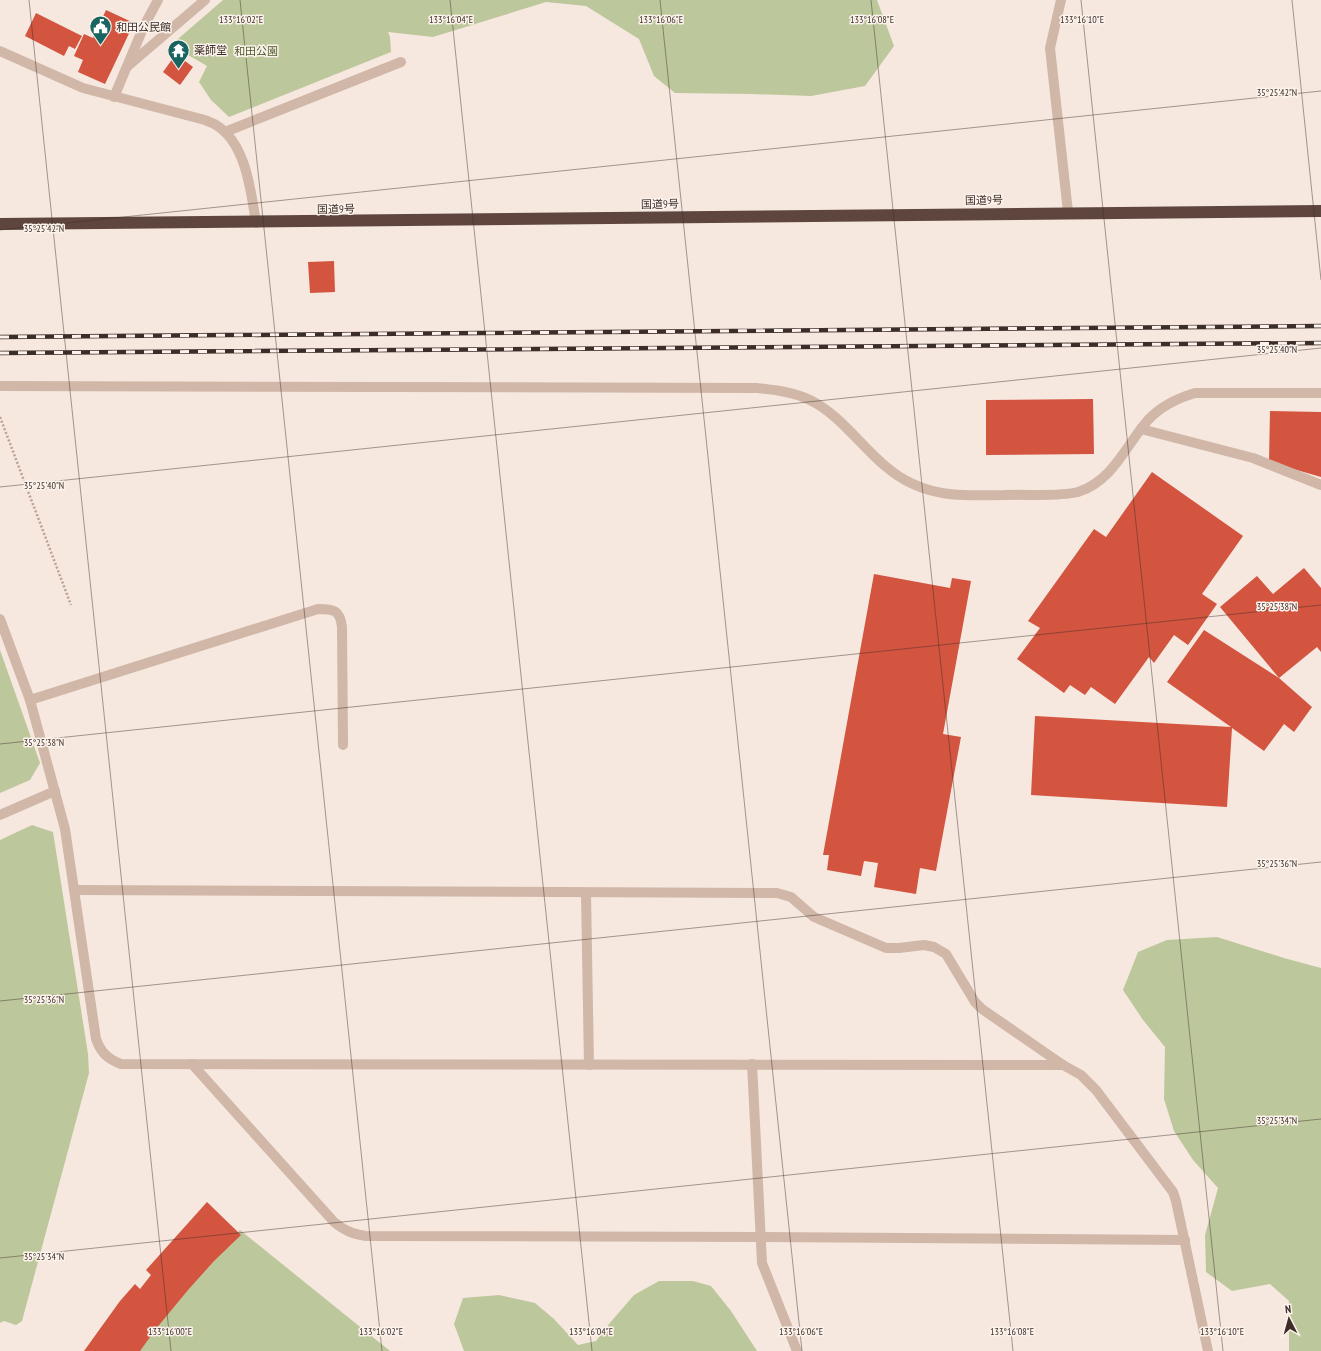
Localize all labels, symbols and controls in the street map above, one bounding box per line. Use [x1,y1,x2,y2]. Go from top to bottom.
text: 133°16'02"E [219,13,263,26]
text: 133°16'04"E [429,13,473,26]
text: 133°16'06"E [639,13,683,26]
text: 133°16'08"E [850,13,894,26]
text: 133°16'10"E [1060,13,1104,26]
public building icon: 和田公民館 [87,14,113,47]
place label: 和田公民館 [116,20,171,34]
temple icon: 薬師堂 [165,37,191,70]
place label: 薬師堂 [194,43,227,57]
park label: 和田公園 [234,44,278,58]
text: 35°25'42"N [1257,86,1297,99]
street label: 国道9号 [965,193,1003,207]
street label: 国道9号 [641,197,679,211]
street label: 国道9号 [317,202,355,216]
text: 35°25'42"N [24,222,64,235]
text: 35°25'40"N [1257,343,1297,356]
text: 35°25'40"N [24,479,64,492]
text: 35°25'38"N [1257,600,1297,613]
text: 35°25'38"N [24,736,64,749]
text: 35°25'36"N [1257,857,1297,870]
text: 35°25'36"N [24,993,64,1006]
text: 35°25'34"N [1257,1114,1297,1127]
text: 35°25'34"N [24,1250,64,1263]
north arrow [1269,1299,1309,1339]
text: N [1284,1302,1292,1316]
text: 133°16'00"E [148,1325,192,1338]
text: 133°16'02"E [359,1325,403,1338]
text: 133°16'04"E [569,1325,613,1338]
text: 133°16'06"E [779,1325,823,1338]
text: 133°16'08"E [990,1325,1034,1338]
text: 133°16'10"E [1200,1325,1244,1338]

